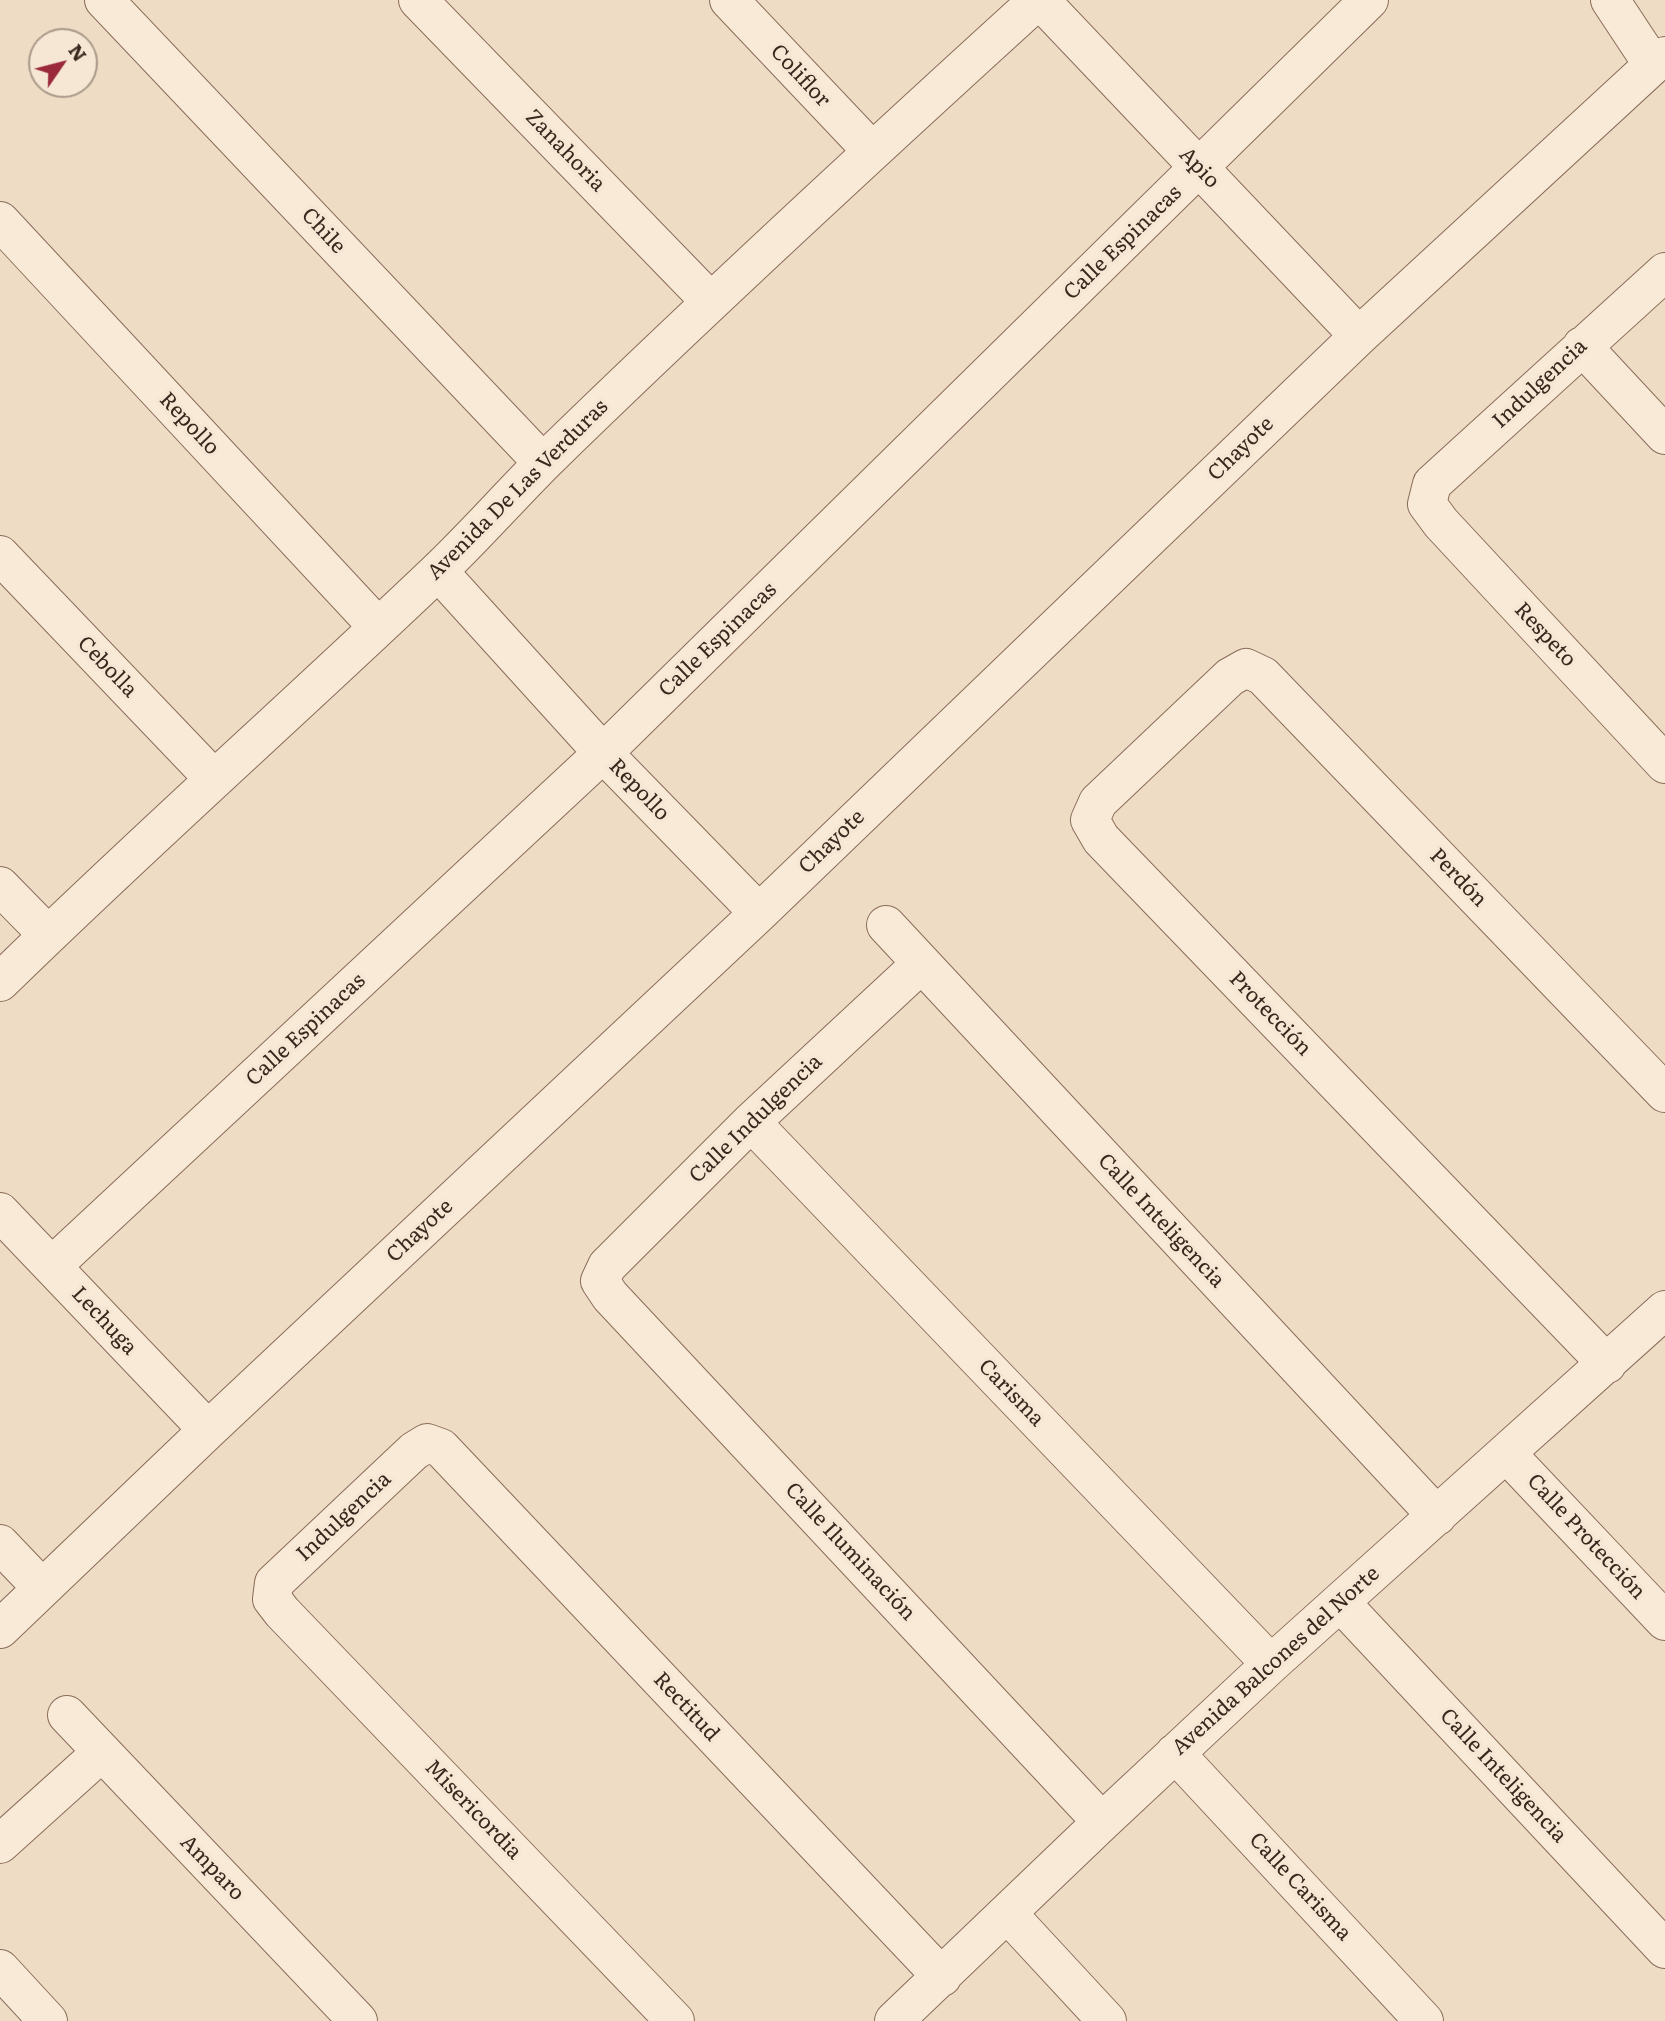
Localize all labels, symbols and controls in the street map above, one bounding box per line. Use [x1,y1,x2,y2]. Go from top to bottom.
north arrow [28,28,98,98]
text: N [63,38,95,67]
street label: Coliflor [765,39,835,113]
street label: Zanahoria [520,105,610,197]
street label: Apio [1174,142,1224,194]
street label: Calle Espinacas [1059,181,1187,305]
street label: Chile [296,203,350,259]
street label: Indulgencia [1488,334,1592,434]
street label: Repollo [154,387,224,461]
street label: Avenida De Las Verduras [422,394,614,586]
street label: Chayote [1203,412,1279,486]
street label: Calle Espinacas [654,578,782,702]
street label: Respeto [1509,598,1581,672]
street label: Cebolla [72,631,142,703]
street label: Repollo [603,754,675,826]
street label: Chayote [794,805,870,879]
street label: Perdón [1424,843,1492,913]
street label: Protección [1224,967,1316,1061]
street label: Calle Espinacas [241,968,371,1092]
street label: Calle Indulgencia [684,1049,828,1189]
street label: Calle Inteligencia [1092,1149,1230,1293]
street label: Chayote [382,1194,458,1268]
street label: Lechuga [66,1282,142,1360]
street label: Carisma [973,1354,1049,1432]
street label: Indulgencia [292,1467,396,1567]
street label: Calle Protección [1521,1469,1651,1605]
street label: Calle Iluminación [780,1478,920,1626]
street label: Avenida Balcones del Norte [1167,1561,1385,1761]
street label: Rectitud [648,1667,724,1747]
street label: Calle Inteligencia [1434,1704,1572,1848]
street label: Misericordia [419,1755,527,1865]
street label: Calle Carisma [1244,1828,1356,1946]
street label: Amparo [175,1830,249,1906]

